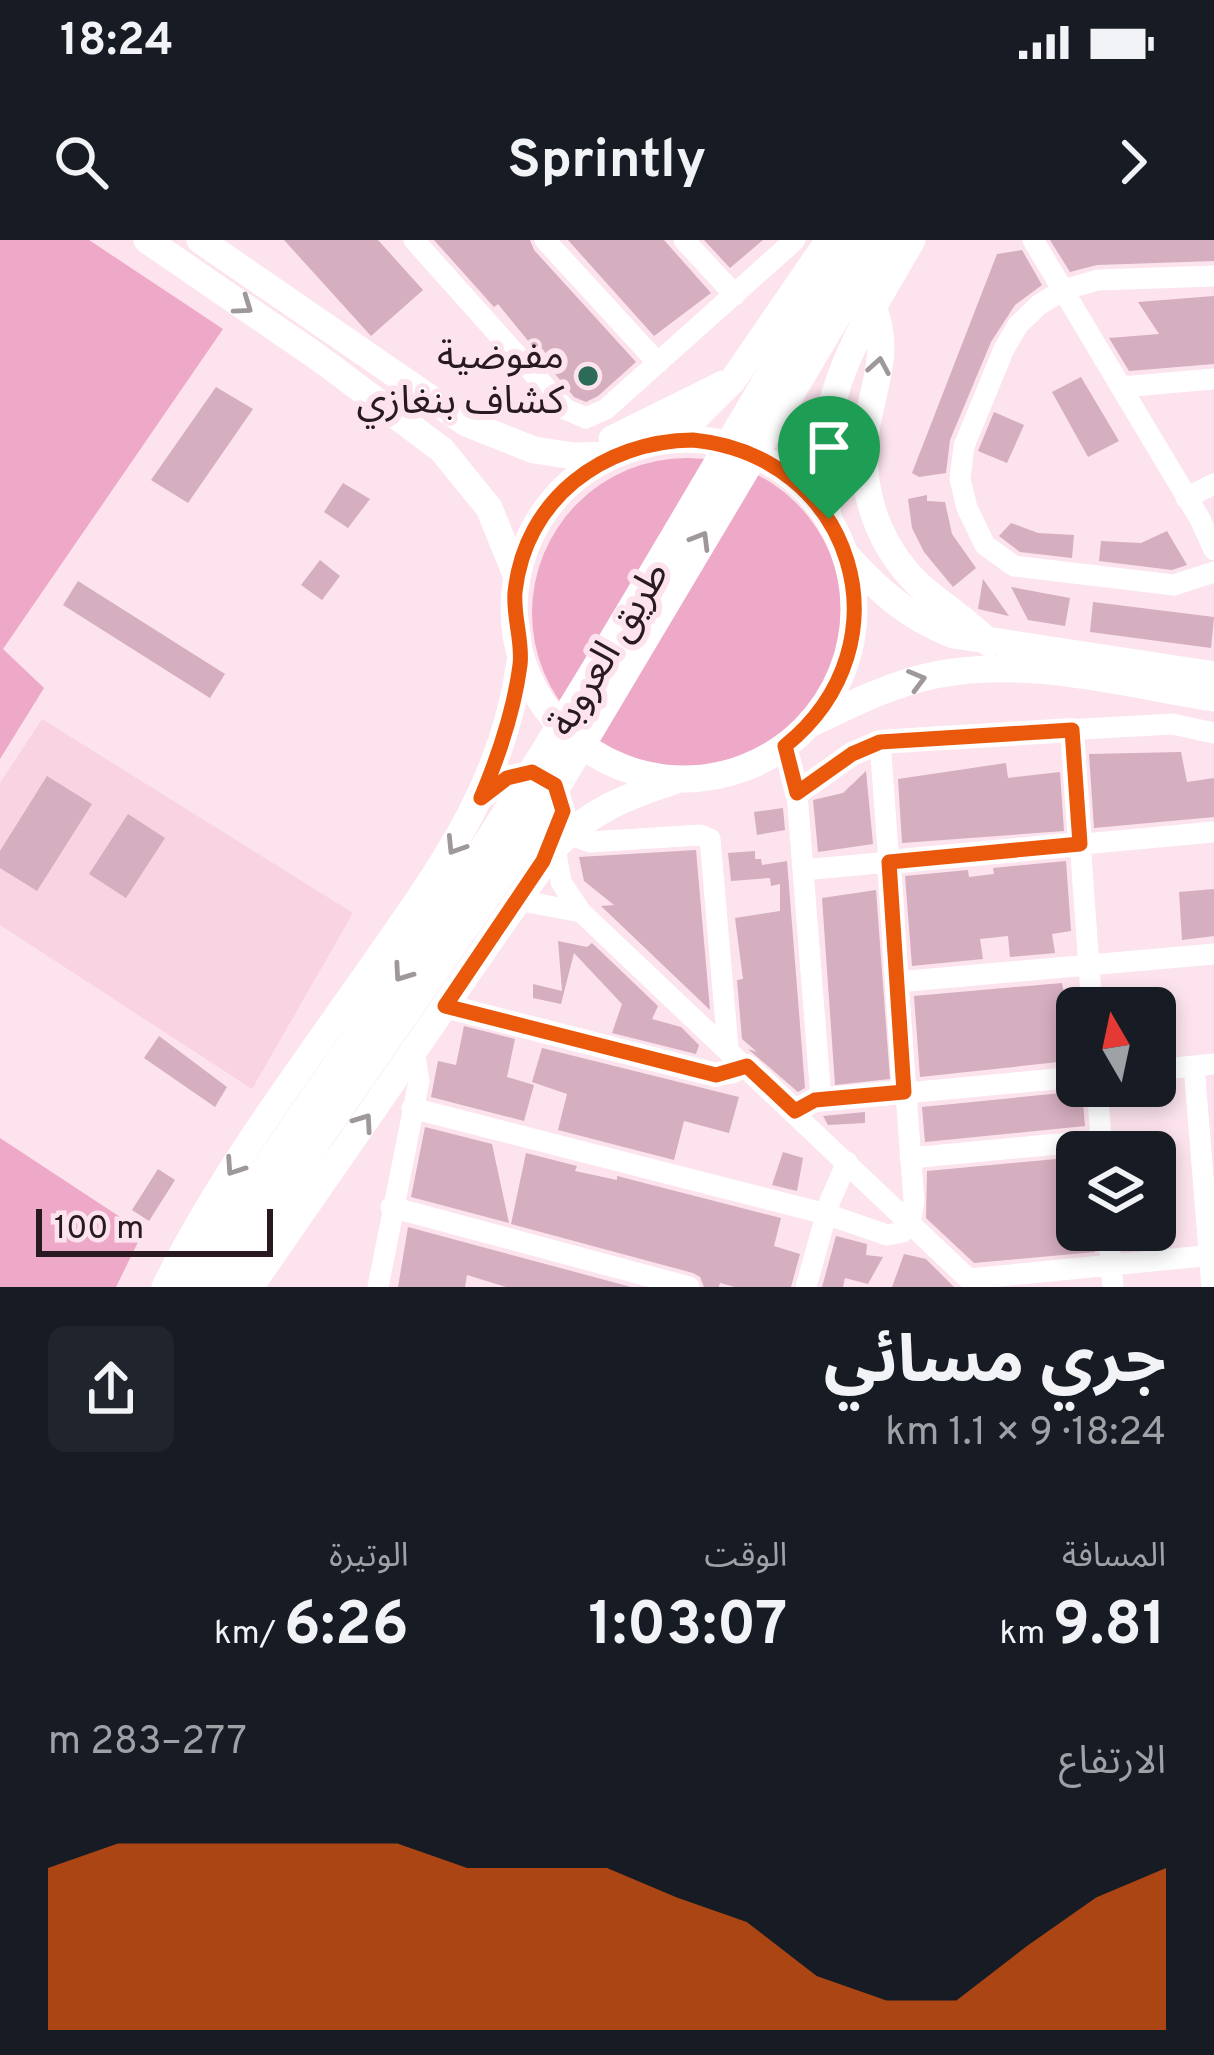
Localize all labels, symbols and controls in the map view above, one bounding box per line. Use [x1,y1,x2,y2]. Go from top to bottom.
text: 18:24 [60,14,174,71]
text: Sprintly [508,128,707,197]
icon: search [48,129,114,195]
icon: forward [1100,129,1166,195]
one-way arrow [231,292,253,314]
place label: مفوضية كشاف بنغازي [356,334,565,429]
one-way arrow [866,356,891,376]
marker: مفوضية كشاف بنغازي [575,363,601,389]
pin [778,396,880,519]
icon: arrive [796,414,862,480]
one-way arrow [687,531,709,553]
street label: طريق العروبة [540,554,682,747]
one-way arrow [906,670,926,695]
one-way arrow [447,832,469,854]
one-way arrow [394,960,416,982]
north arrow [1056,987,1176,1107]
map controls [1056,987,1176,1251]
one-way arrow [350,1113,372,1135]
button: layers [1056,1131,1176,1251]
one-way arrow [226,1153,248,1175]
scale bar [36,1203,273,1256]
text: 100 m [54,1209,144,1251]
text: جري مسائي [824,1323,1166,1406]
button: share [48,1326,174,1452]
text: 18:24 · 9 × 1.1 km [885,1410,1166,1459]
text: الوتيرة [329,1537,409,1579]
text: الوقت [705,1537,787,1579]
text: المسافة [1062,1537,1166,1579]
text: 6:26 [284,1590,409,1666]
text: 1:03:07 [588,1590,787,1666]
text: 9.81 [1053,1590,1166,1666]
text: /km [214,1614,284,1656]
text: km [999,1614,1053,1656]
text: 277–283 m [48,1719,247,1768]
text: الارتفاع [1059,1739,1166,1788]

